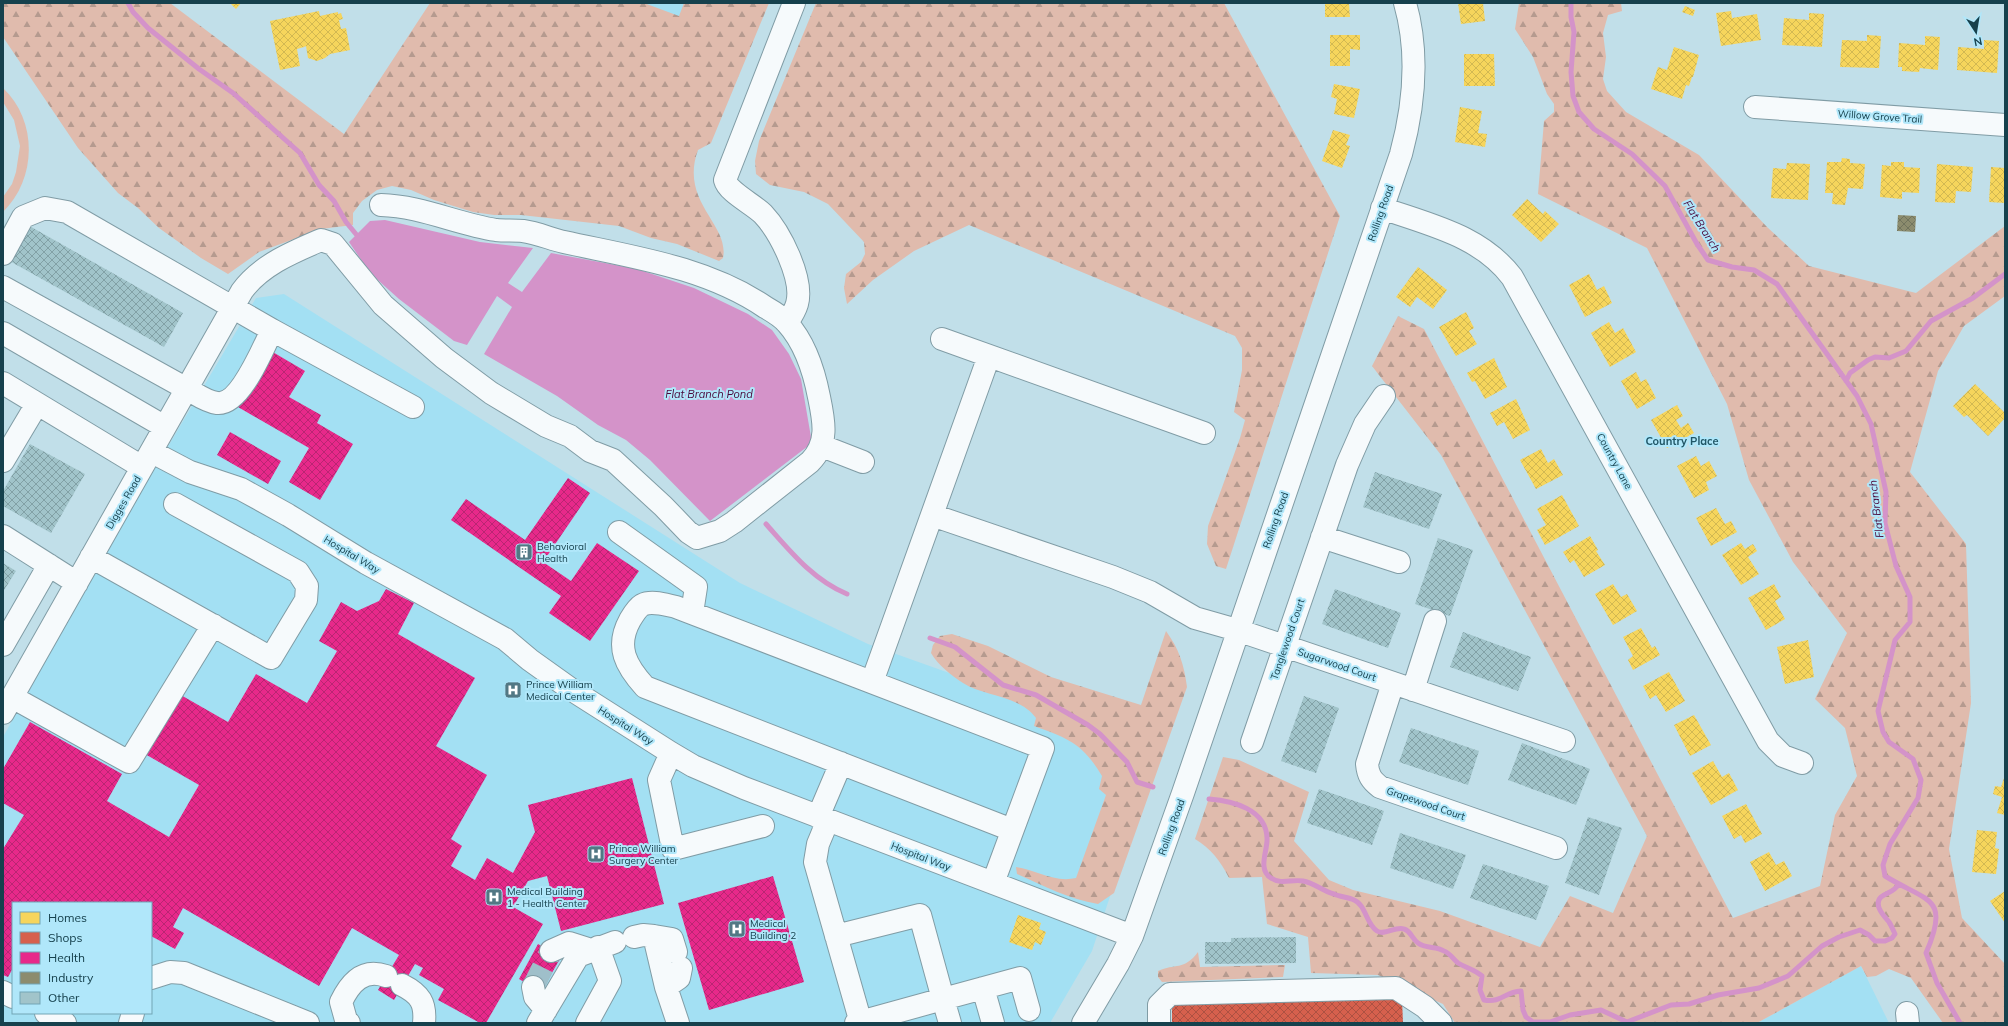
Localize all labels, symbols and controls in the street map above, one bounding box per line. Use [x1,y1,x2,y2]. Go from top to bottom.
north arrow [1956,12,1996,52]
text: N [1973,34,1984,49]
street label: Willow Grove Trail [1837,107,1923,126]
street label: Rolling Road [1365,183,1396,243]
water label: Flat Branch [1681,197,1723,255]
water label: Flat Branch Pond [665,387,753,401]
street label: Country Lane [1594,431,1635,491]
district label: Country Place [1645,434,1719,448]
street label: Digges Road [103,473,144,531]
water label: Flat Branch [1865,479,1887,539]
street label: Rolling Road [1260,490,1291,550]
street label: Hospital Way [321,533,383,577]
place label: Behavioral Health [537,540,586,565]
building icon: Behavioral Health [514,542,534,562]
street label: Tanglewood Court [1268,596,1308,681]
street label: Sugarwood Court [1296,645,1378,684]
place label: Prince William Medical Center [526,678,595,703]
hospital icon: Prince William Medical Center [503,680,523,700]
street label: Hospital Way [596,703,656,748]
street label: Grapewood Court [1385,784,1467,823]
street label: Rolling Road [1155,797,1188,857]
street label: Hospital Way [889,839,953,874]
place label: Prince William Surgery Center [609,842,679,867]
hospital icon: Prince William Surgery Center [586,844,606,864]
place label: Medical Building 1 - Health Center [507,885,587,910]
hospital icon: Medical Building 1 - Health Center [484,887,504,907]
legend [12,902,152,1014]
text: Homes [48,910,87,925]
place label: Medical Building 2 [750,917,796,942]
hospital icon: Medical Building 2 [727,919,747,939]
text: Shops [48,930,83,945]
text: Health [48,950,85,965]
text: Industry [48,970,94,985]
text: Other [48,990,80,1005]

